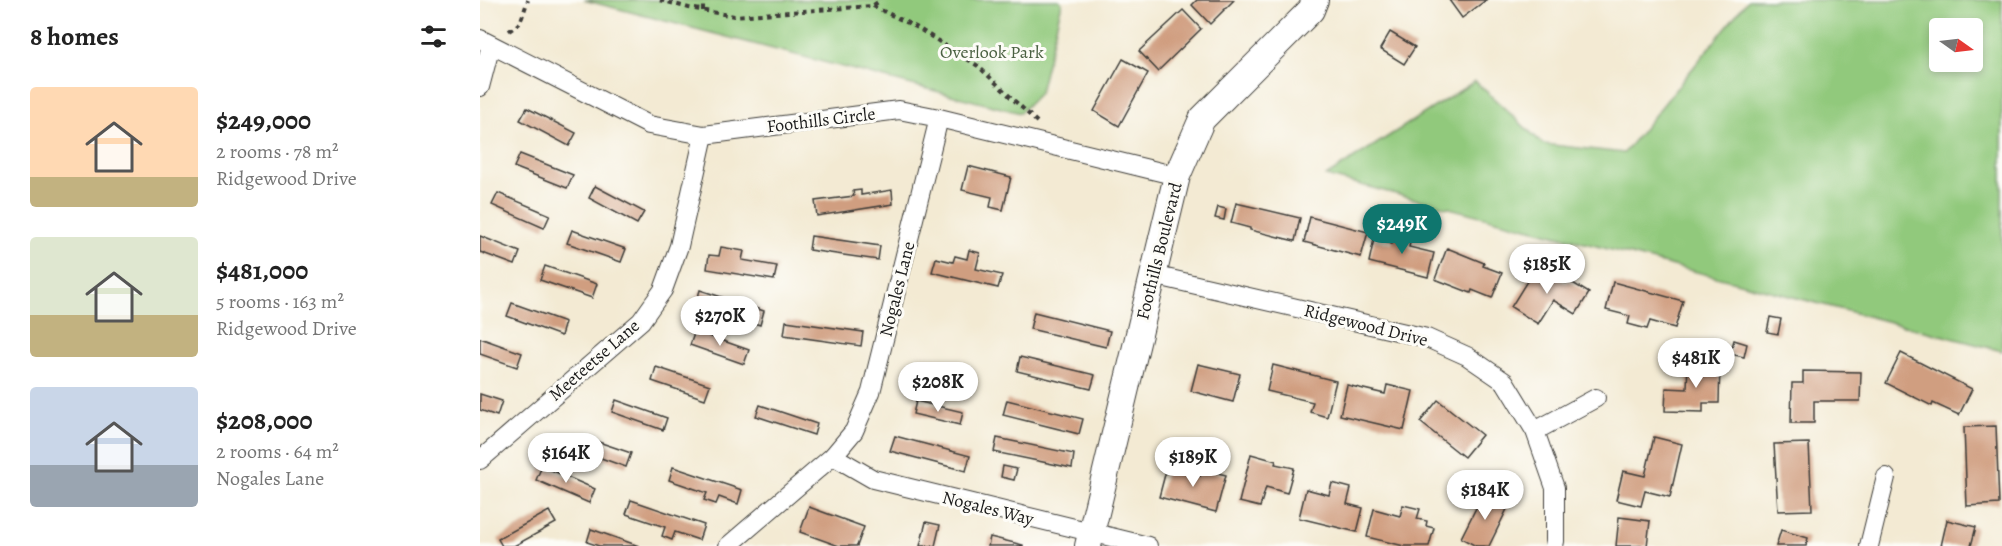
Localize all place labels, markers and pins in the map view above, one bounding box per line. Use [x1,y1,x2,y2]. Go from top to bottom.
pin: $249K [1360,204,1444,255]
pin: $185K [1505,244,1589,295]
pin: $270K [678,296,762,347]
pin: $481K [1654,338,1738,389]
pin: $208K [896,362,980,413]
pin: $164K [524,433,608,484]
pin: $189K [1151,437,1235,488]
pin: $184K [1443,470,1527,521]

